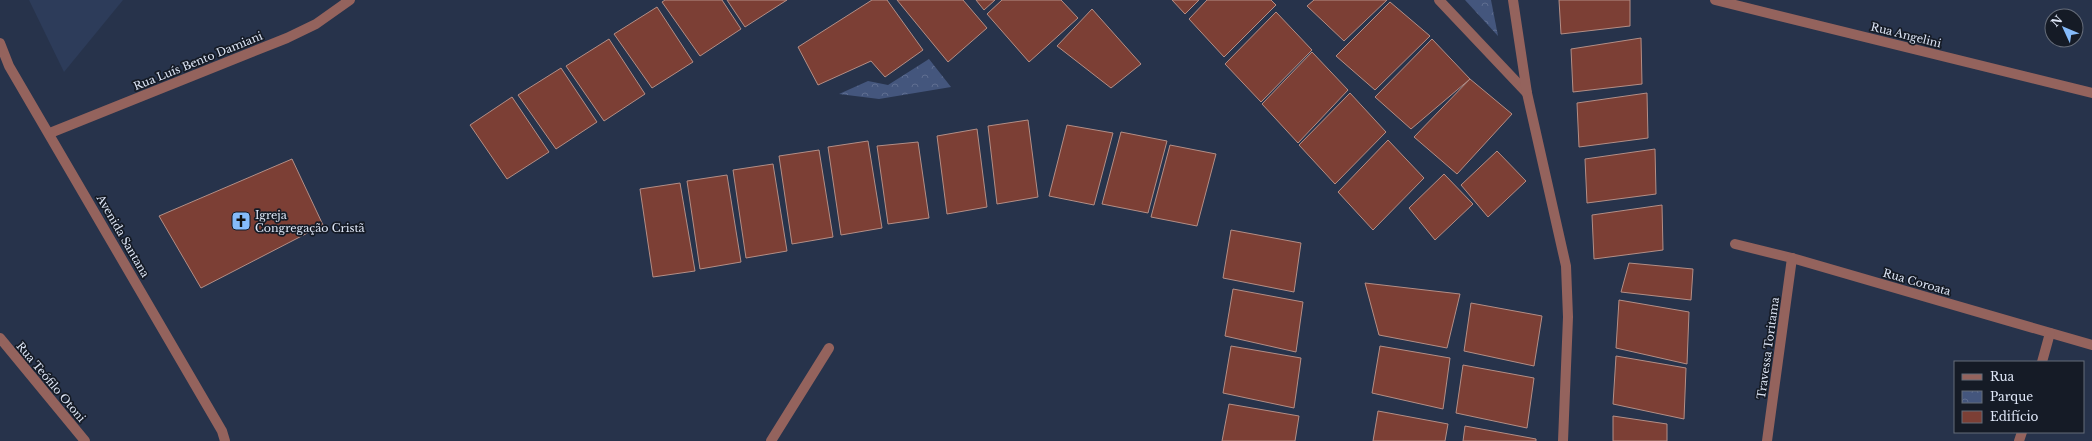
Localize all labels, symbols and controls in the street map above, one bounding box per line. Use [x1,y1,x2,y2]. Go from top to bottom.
north arrow [2044,8,2084,48]
text: N [2048,12,2066,30]
street label: Rua Angelini [1869,19,1943,51]
street label: Rua Luís Bento Damiani [131,29,265,93]
street label: Avenida Santana [93,191,153,281]
place label: Igreja Congregação Cristã [255,208,366,235]
church icon: Igreja Congregação Cristã [230,210,252,232]
street label: Rua Coroata [1881,266,1953,299]
street label: Travessa Toritama [1754,295,1782,400]
street label: Rua Teófilo Otoni [13,339,89,425]
legend [1954,361,2084,433]
text: Rua [1990,369,2014,384]
text: Parque [1990,389,2033,404]
text: Edifício [1990,409,2038,424]

